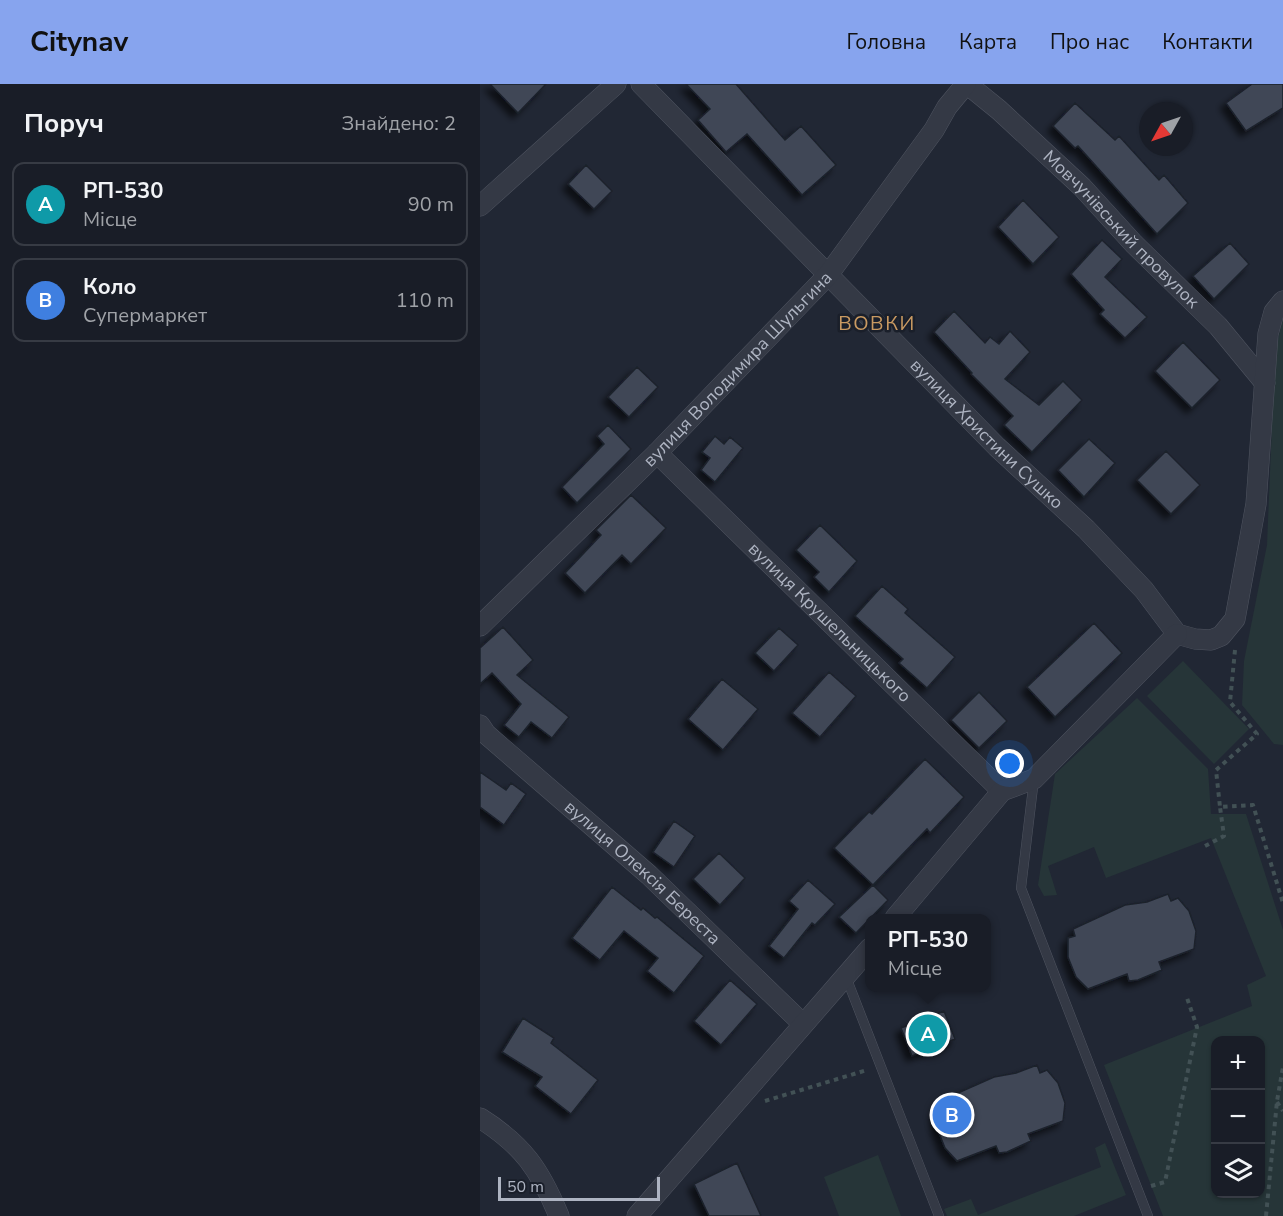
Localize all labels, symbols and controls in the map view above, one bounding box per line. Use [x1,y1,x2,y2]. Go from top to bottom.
text: Citynav [30,23,128,61]
text: Головна [846,28,926,56]
text: Карта [959,28,1017,56]
text: Про нас [1050,28,1129,56]
text: Контакти [1162,28,1253,56]
north arrow [1139,102,1193,156]
text: Поруч [24,106,104,141]
text: Знайдено: 2 [342,110,456,137]
street label: Мовчунівський провулок [1038,145,1205,314]
text: РП-530 [83,176,163,206]
text: A [38,191,53,218]
text: 90 m [408,191,454,218]
text: Місце [83,206,137,233]
street label: вулиця Володимира Шульгина [638,266,837,472]
text: Коло [83,272,137,302]
text: B [39,287,52,314]
text: 110 m [396,287,454,314]
text: Супермаркет [83,302,207,329]
district label: ВОВКИ [838,310,916,337]
street label: вулиця Христини Сушко [905,353,1069,514]
street label: вулиця Крушельницького [743,537,917,708]
your location [995,749,1024,778]
street label: вулиця Олексія Береста [559,795,726,950]
popup [865,914,991,992]
text: РП-530 [888,925,968,955]
text: Місце [888,955,942,982]
pin: A [908,1012,948,1056]
map controls [1211,1036,1265,1198]
button: + [1211,1036,1265,1090]
button: − [1211,1090,1265,1144]
pin: B [932,1092,972,1138]
button: layers [1211,1144,1265,1198]
scale bar [498,1174,660,1202]
text: 50 m [507,1176,544,1198]

